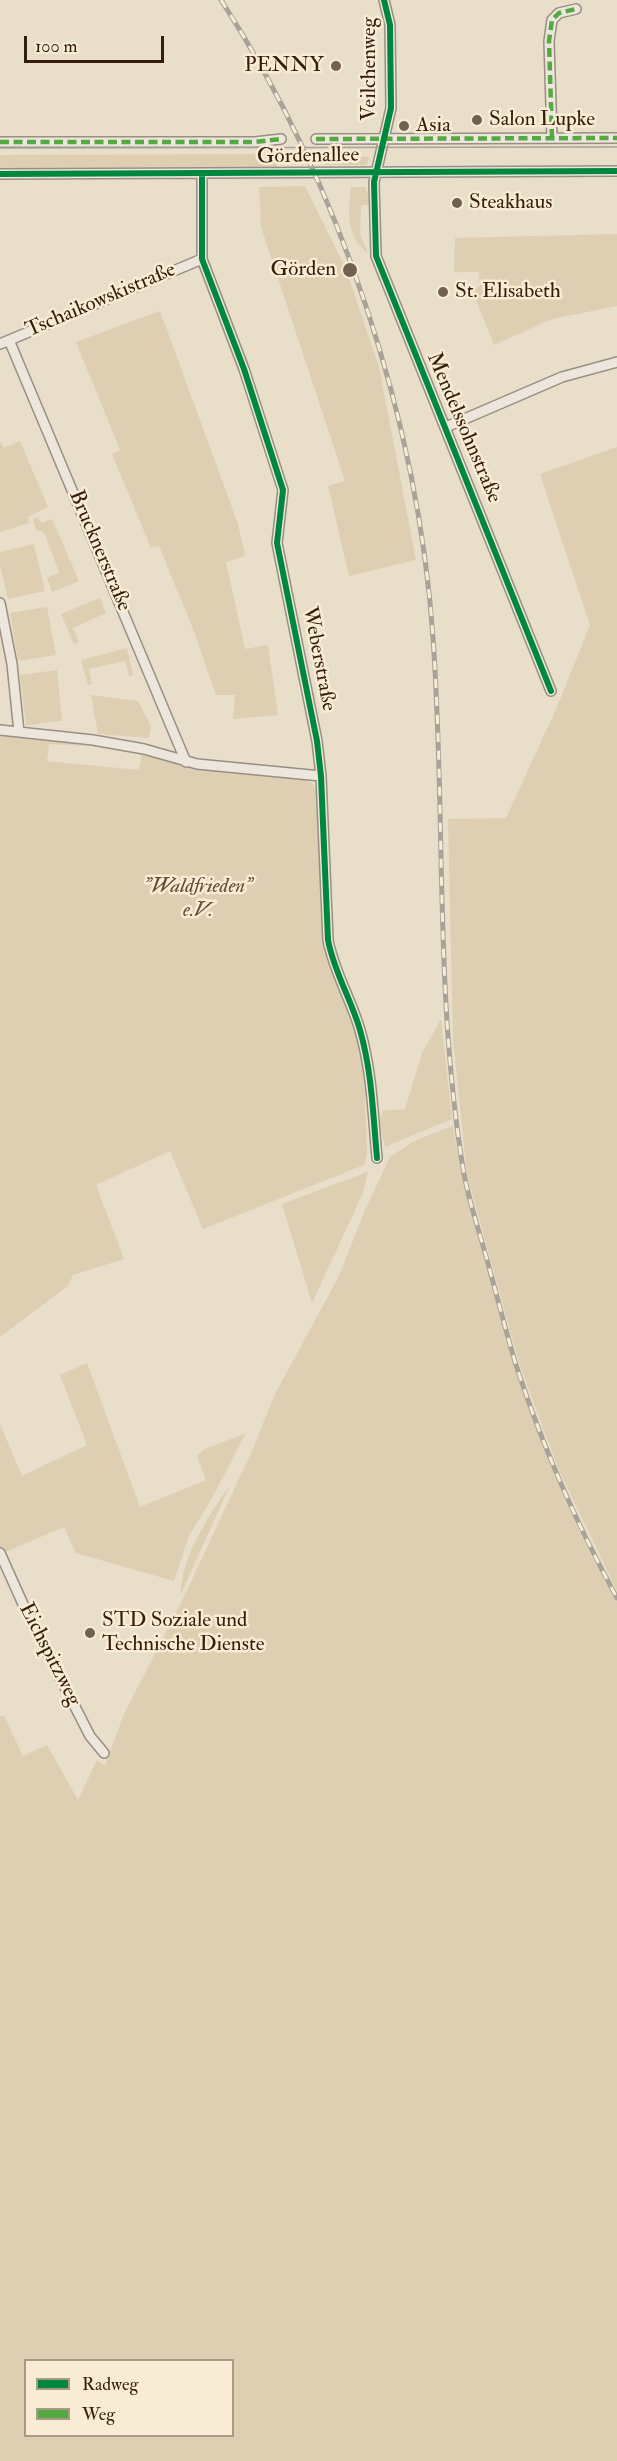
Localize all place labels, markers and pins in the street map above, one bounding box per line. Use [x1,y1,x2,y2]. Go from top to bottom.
place label: PENNY [244,53,324,79]
marker: PENNY [329,59,343,73]
place label: Salon Lupke [489,107,595,133]
place label: Asia [416,113,451,139]
marker: Salon Lupke [470,113,484,127]
marker: Asia [397,119,411,133]
place label: Steakhaus [469,190,553,216]
marker: Steakhaus [450,196,464,210]
place label: Görden [271,257,336,283]
marker: Görden [341,261,359,279]
place label: St. Elisabeth [455,279,561,305]
marker: St. Elisabeth [436,285,450,299]
place label: STD Soziale und Technische Dienste [102,1608,264,1658]
marker: STD Soziale und Technische Dienste [83,1626,97,1640]

